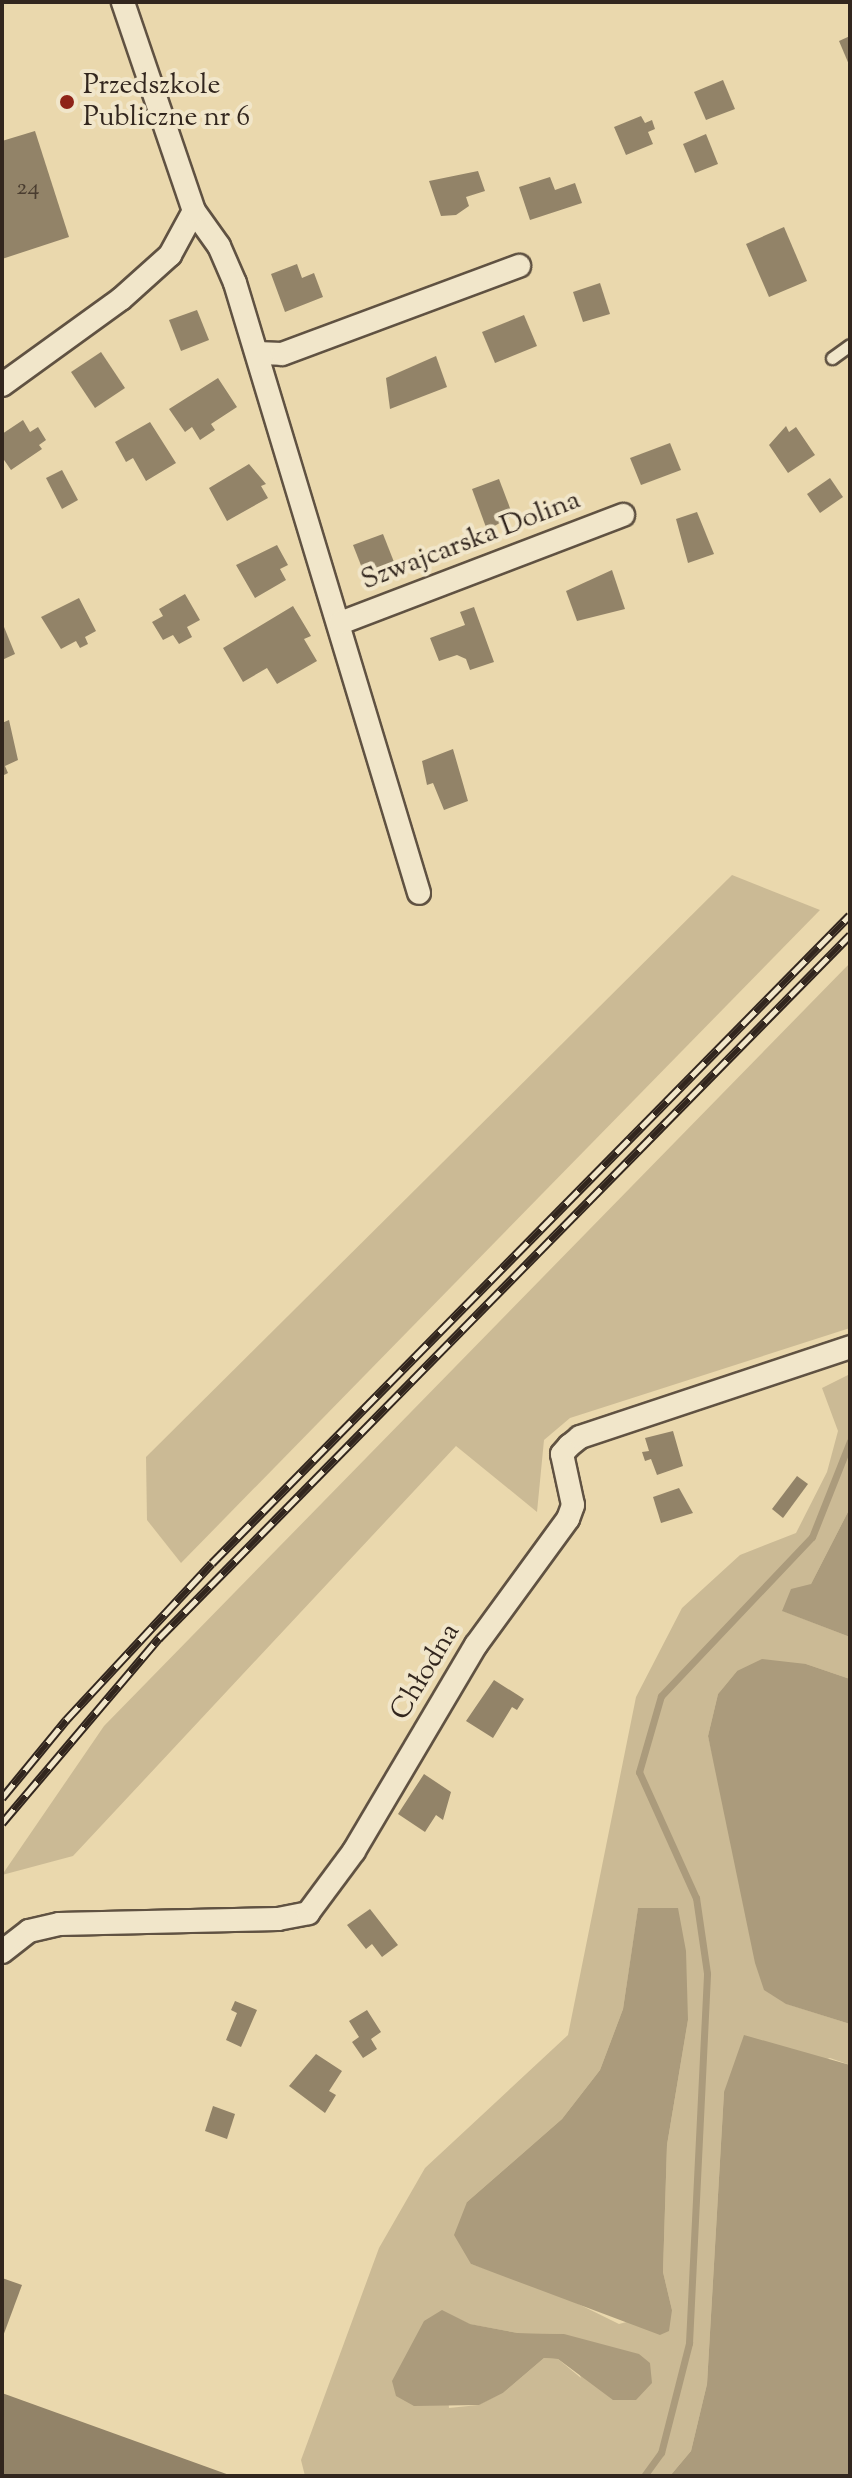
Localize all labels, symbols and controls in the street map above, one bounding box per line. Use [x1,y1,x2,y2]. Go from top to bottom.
place label: Przedszkole Publiczne nr 6 [83,69,250,135]
marker: Przedszkole Publiczne nr 6 [58,93,76,111]
house number: 24 [16,175,40,203]
street label: Szwajcarska Dolina [357,484,585,598]
street label: Chłodna [384,1617,468,1727]

